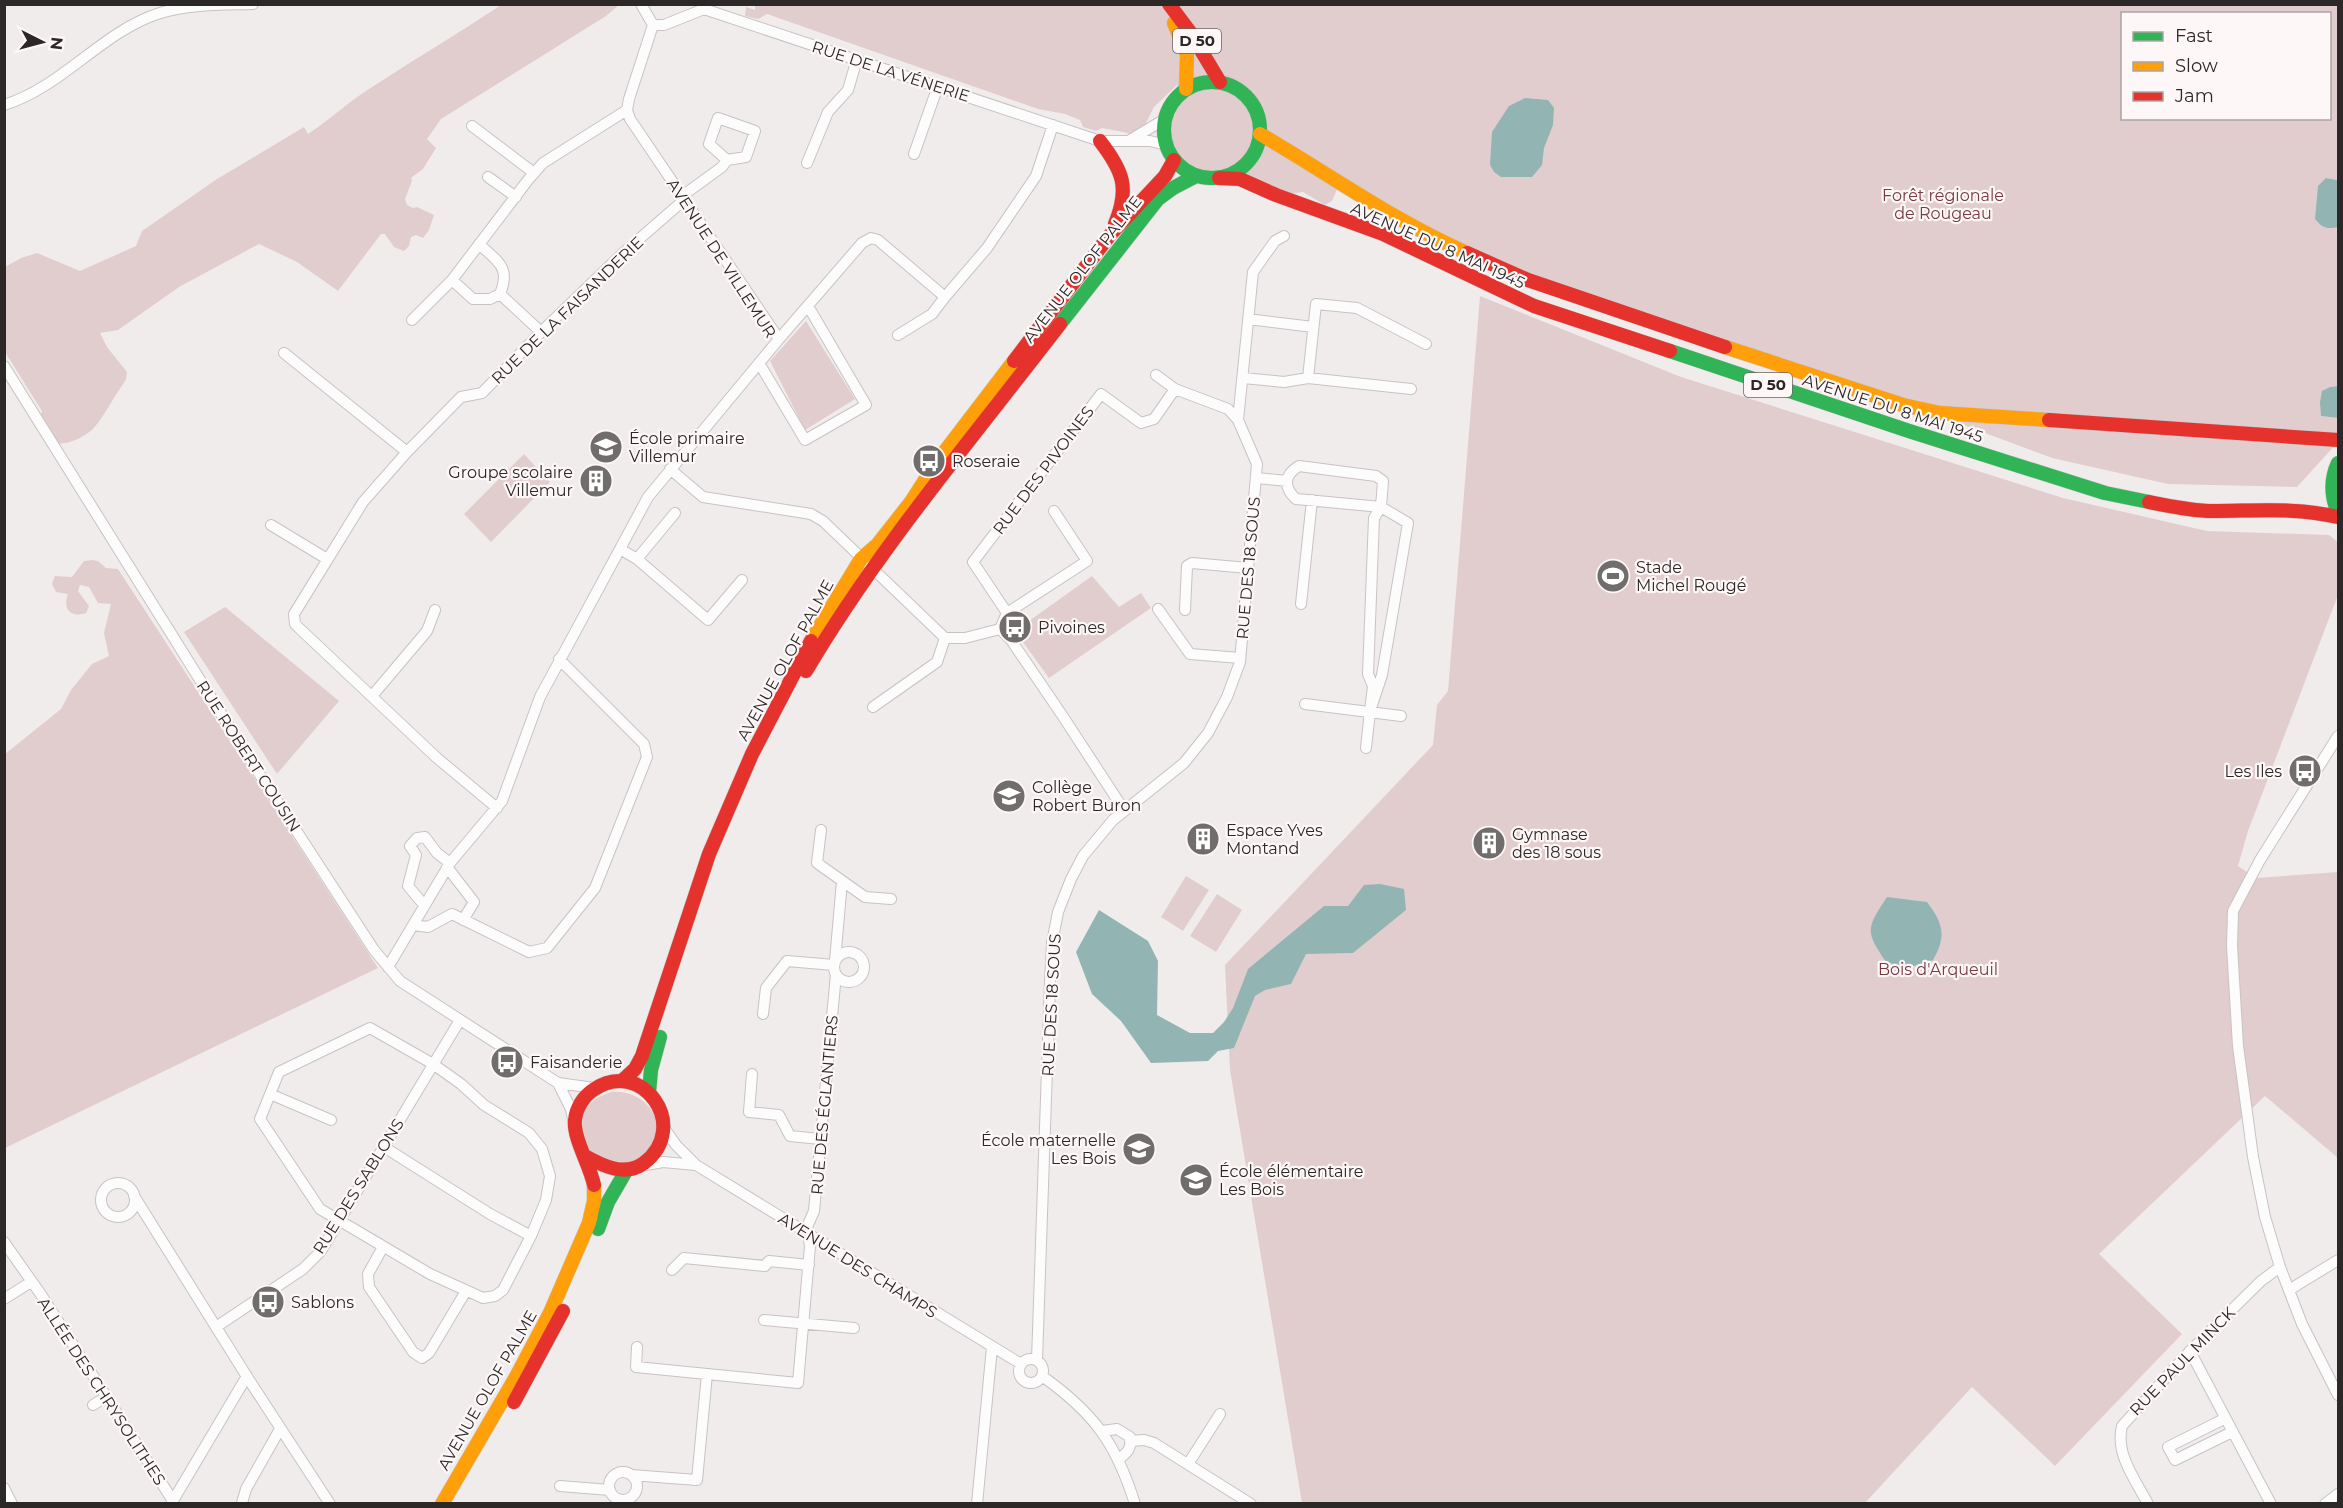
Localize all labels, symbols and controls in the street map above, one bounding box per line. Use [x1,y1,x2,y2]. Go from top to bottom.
north arrow [12,12,72,72]
legend [2121,12,2331,120]
text: Fast [2175,25,2213,47]
road number: D 50 [1173,29,1221,53]
text: N [46,36,67,51]
street label: RUE DE LA VÉNERIE [810,37,972,106]
text: Slow [2175,55,2218,77]
text: Jam [2174,85,2214,107]
street label: AVENUE DE VILLEMUR [663,175,780,341]
park label: Forêt régionale de Rougeau [1882,186,2004,223]
street label: AVENUE OLOF PALME [1019,192,1146,347]
street label: AVENUE DU 8 MAI 1945 [1348,198,1528,292]
street label: RUE DE LA FAISANDERIE [488,233,647,388]
street label: AVENUE DU 8 MAI 1945 [1800,370,1985,447]
road number: D 50 [1744,373,1792,397]
street label: RUE DES PIVOINES [989,402,1098,538]
school or university icon: École primaire Villemur [588,429,624,465]
place label: École primaire Villemur [629,429,745,466]
bus stop icon: Roseraie [911,443,947,479]
place label: Roseraie [952,452,1020,471]
place label: Groupe scolaire Villemur [448,463,573,500]
building icon: Groupe scolaire Villemur [578,463,614,499]
street label: RUE DES 18 SOUS [1233,496,1264,640]
sports icon: Stade Michel Rougé [1595,558,1631,594]
place label: Stade Michel Rougé [1636,558,1746,595]
street label: AVENUE OLOF PALME [733,576,838,744]
bus stop icon: Pivoines [997,609,1033,645]
place label: Pivoines [1038,618,1105,637]
street label: RUE ROBERT COUSIN [193,677,305,835]
bus stop icon: Les Iles [2287,753,2323,789]
place label: Les Iles [2224,762,2282,781]
school or university icon: Collège Robert Buron [991,778,1027,814]
place label: Collège Robert Buron [1032,778,1141,815]
building icon: Espace Yves Montand [1185,821,1221,857]
place label: Espace Yves Montand [1226,821,1323,858]
building icon: Gymnase des 18 sous [1471,825,1507,861]
place label: Gymnase des 18 sous [1512,825,1601,862]
street label: RUE DES 18 SOUS [1038,933,1065,1077]
park label: Bois d'Arqueuil [1878,960,1998,979]
street label: RUE DES ÉGLANTIERS [807,1014,842,1196]
bus stop icon: Faisanderie [489,1044,525,1080]
place label: Faisanderie [530,1053,622,1072]
street label: RUE DES SABLONS [309,1115,408,1257]
place label: École maternelle Les Bois [981,1131,1116,1168]
school or university icon: École maternelle Les Bois [1121,1131,1157,1167]
school or university icon: École élémentaire Les Bois [1178,1162,1214,1198]
place label: École élémentaire Les Bois [1219,1162,1364,1199]
street label: AVENUE DES CHAMPS [775,1209,941,1322]
bus stop icon: Sablons [250,1284,286,1320]
place label: Sablons [291,1293,354,1312]
street label: ALLÉE DES CHRYSOLITHES [34,1294,169,1489]
street label: RUE PAUL MINCK [2126,1303,2239,1419]
street label: AVENUE OLOF PALME [434,1307,541,1473]

